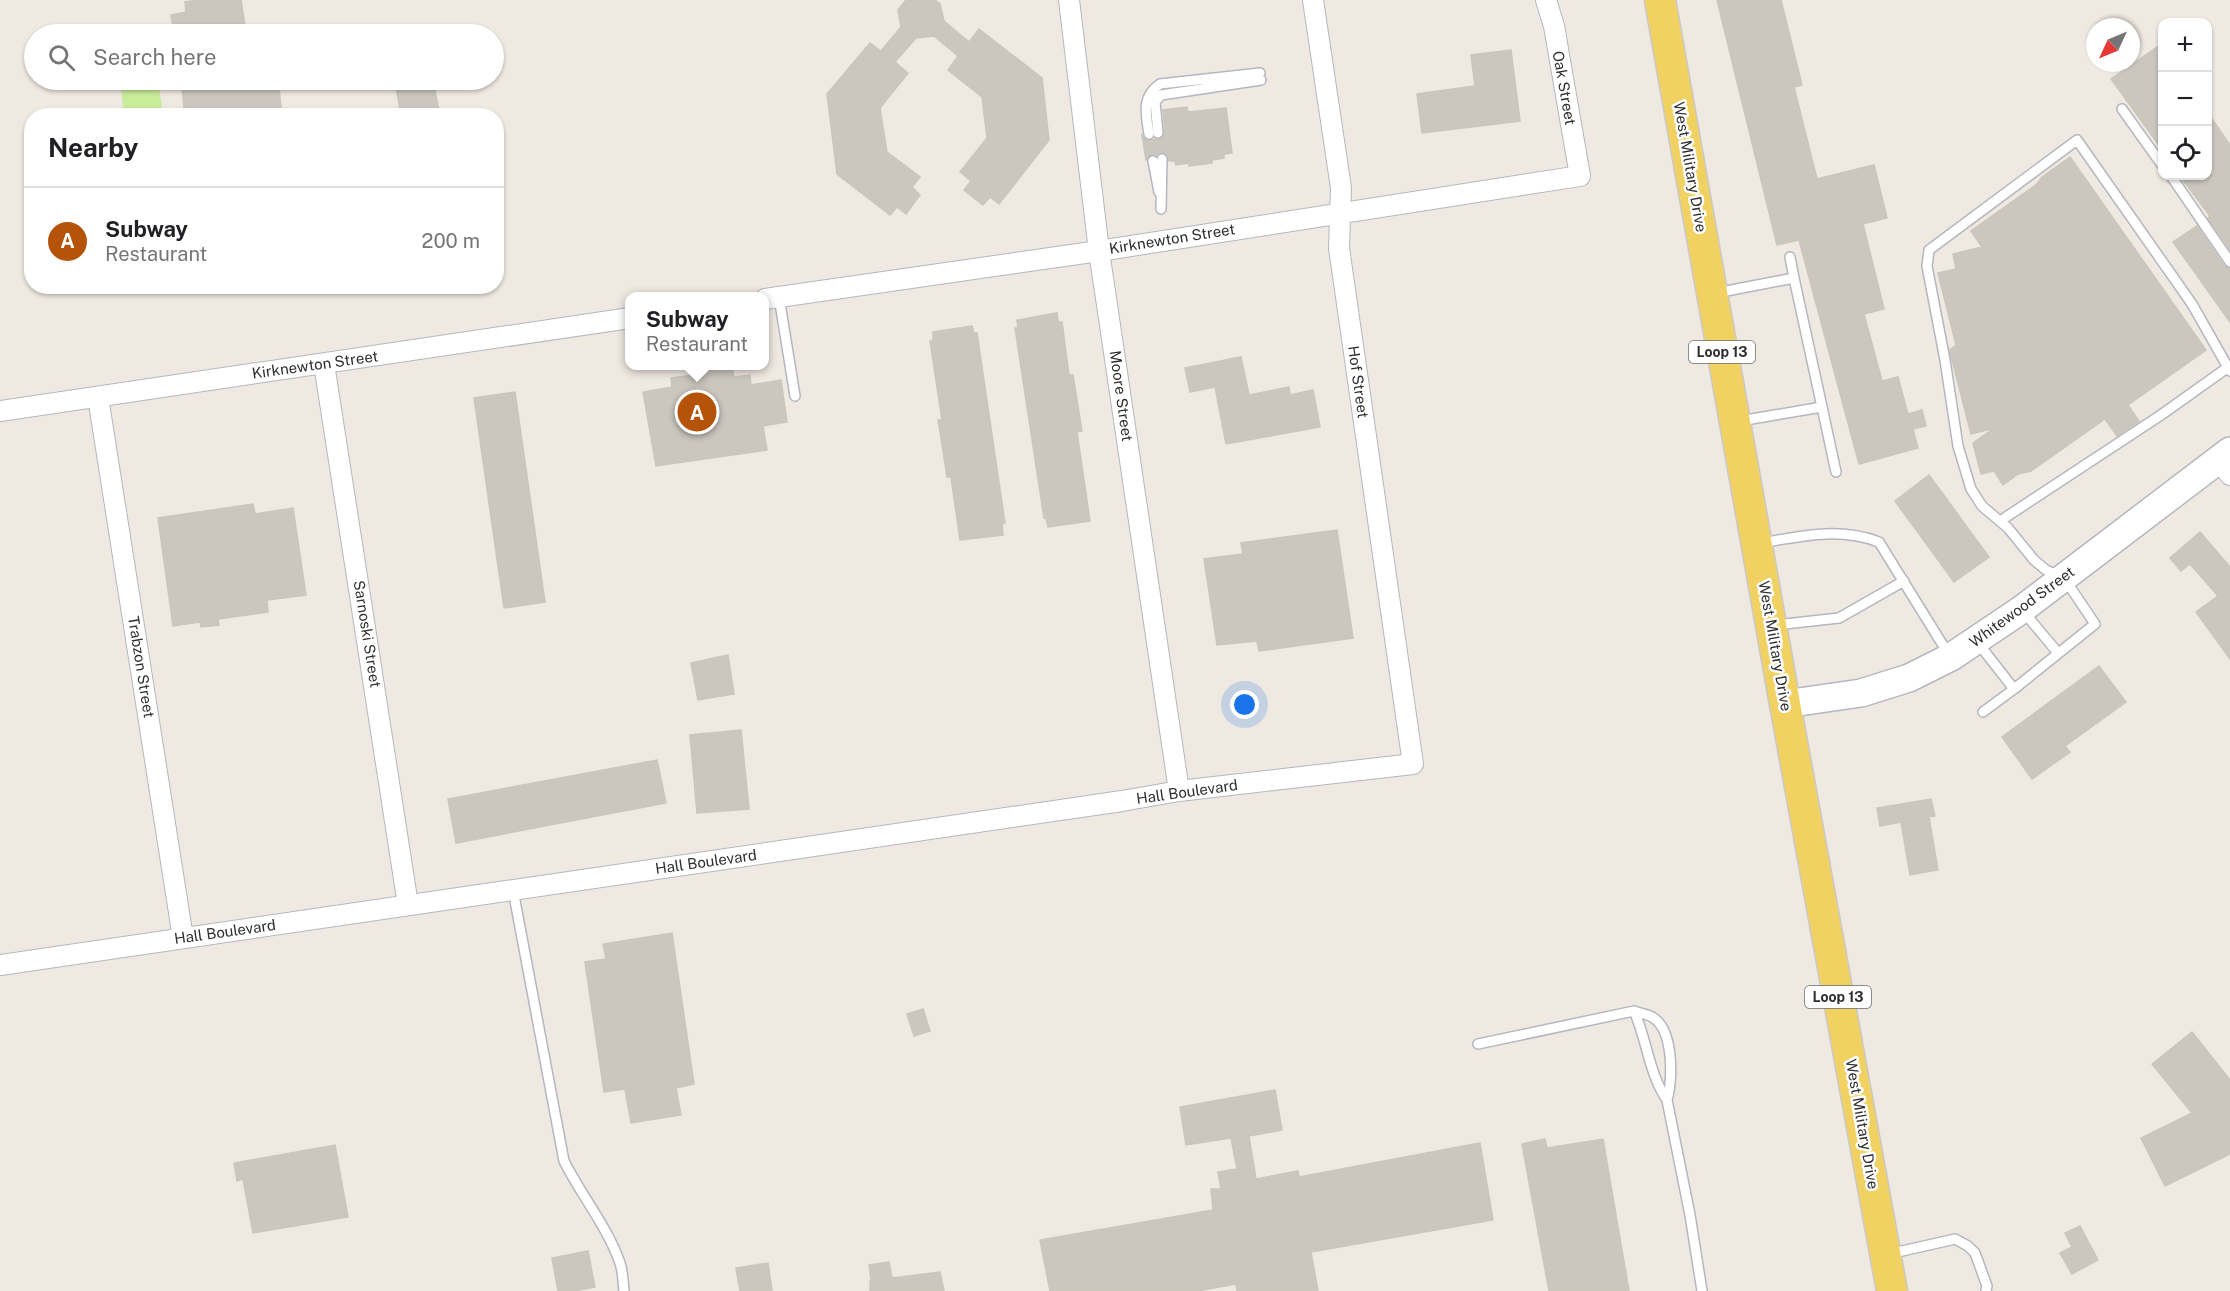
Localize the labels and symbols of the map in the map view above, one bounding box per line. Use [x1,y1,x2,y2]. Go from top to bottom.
north arrow [2086,18,2140,72]
street label: Oak Street [1550,49,1579,126]
street label: West Military Drive [1671,100,1710,233]
street label: Kirknewton Street [1108,220,1236,257]
road number: Loop 13 [1689,341,1755,363]
street label: Hof Street [1345,345,1372,419]
street label: Kirknewton Street [251,347,379,382]
street label: Moore Street [1107,349,1136,443]
pin: A [678,390,716,434]
street label: Whitewood Street [1966,563,2078,650]
street label: Sarnoski Street [351,579,384,689]
street label: West Military Drive [1756,579,1795,712]
street label: Trabzon Street [125,615,158,719]
your location [1230,690,1259,719]
street label: Hall Boulevard [1135,776,1239,807]
street label: Hall Boulevard [654,846,758,877]
street label: Hall Boulevard [173,916,277,947]
road number: Loop 13 [1805,986,1871,1008]
street label: West Military Drive [1843,1057,1882,1190]

